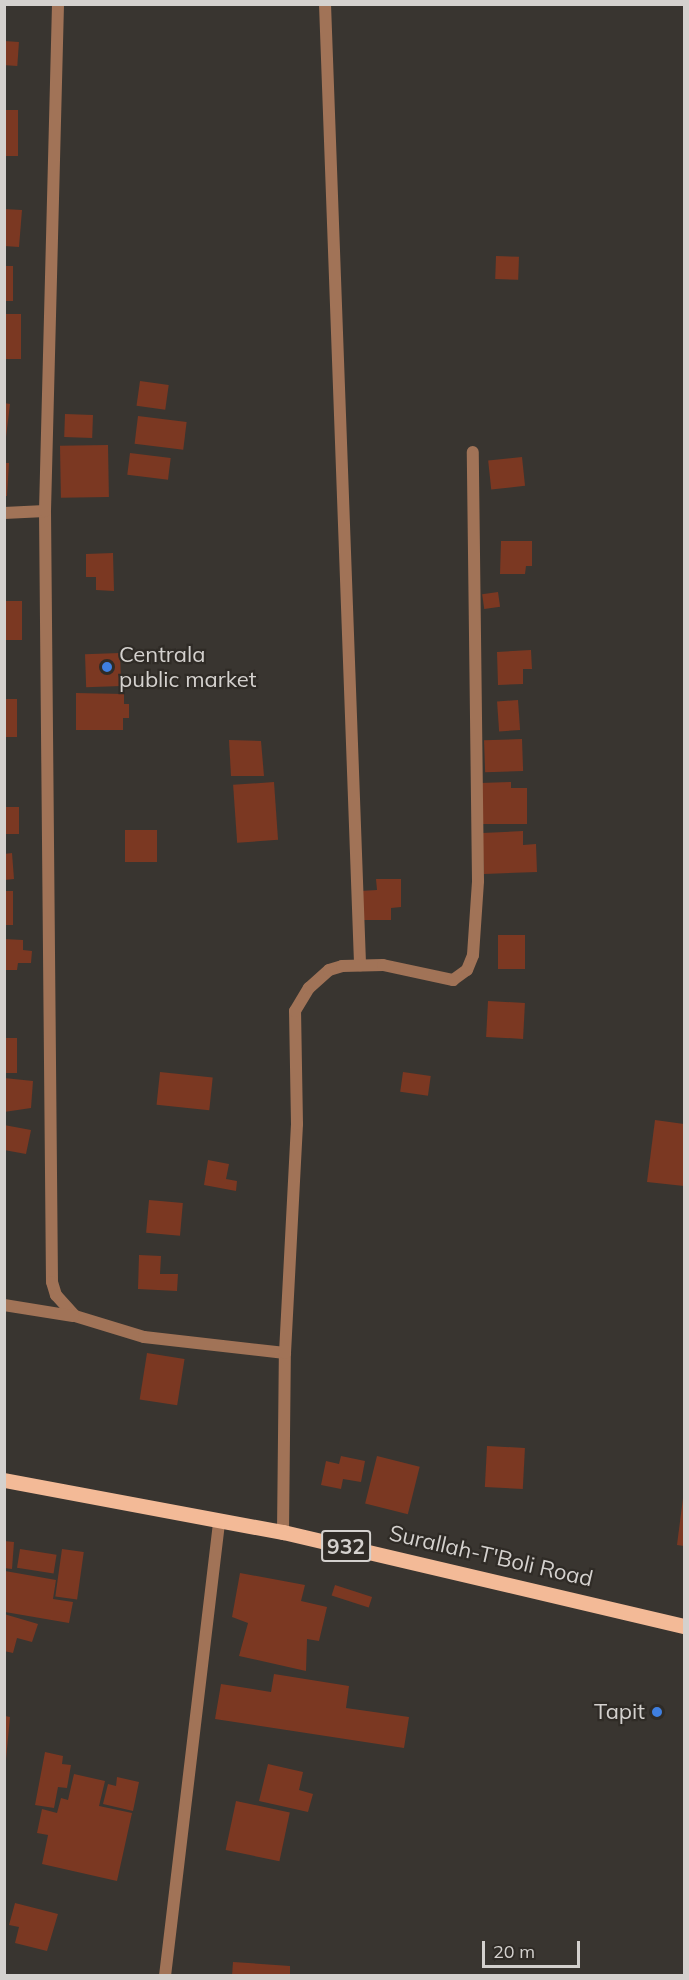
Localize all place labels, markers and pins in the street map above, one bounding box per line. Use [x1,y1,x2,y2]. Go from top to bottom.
place label: Centrala public market [119,641,256,692]
marker: Centrala public market [100,660,114,674]
place label: Tapit [594,1699,645,1725]
marker: Tapit [650,1705,664,1719]

